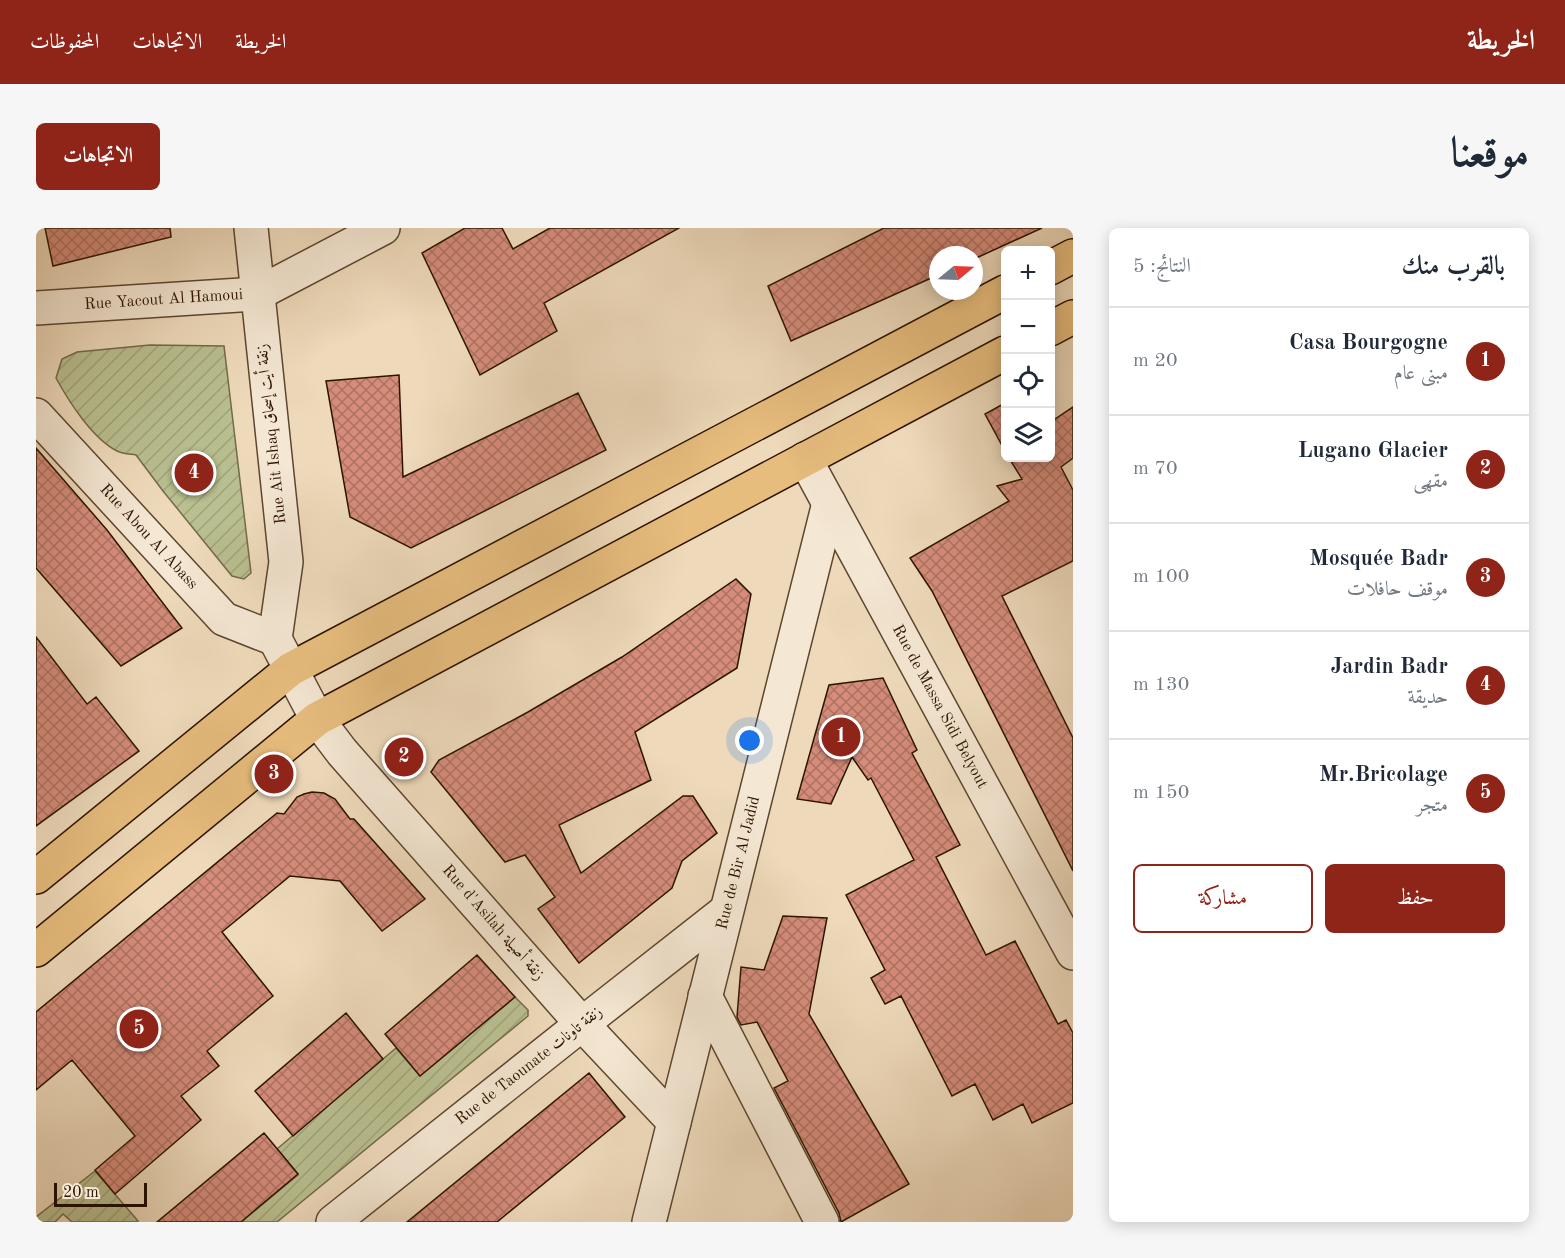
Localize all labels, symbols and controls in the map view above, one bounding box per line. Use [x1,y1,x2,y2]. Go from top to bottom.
text: الخريطة [1467,28,1535,56]
text: المحفوظات [30,32,99,53]
text: الاتجاهات [132,32,202,53]
text: الخريطة [235,32,286,53]
button: الاتجاهات [36,123,160,190]
text: موقعنا [1451,134,1529,176]
north arrow [929,246,983,300]
map controls [1001,246,1055,462]
button: + [1001,246,1055,300]
text: بالقرب منك [1402,254,1505,280]
text: النتائج: 5 [1133,257,1191,277]
street label: Rue Yacout Al Hamoui [84,287,244,313]
button: − [1001,300,1055,354]
text: Casa Bourgogne [1289,332,1448,354]
street label: Rue Ait Ishaq زنقة أيت إسحاق [250,343,290,526]
text: 20 m [1133,351,1178,371]
text: 1 [1480,351,1491,371]
button: locate [1001,354,1055,408]
text: مبنى عام [1394,364,1448,384]
button: layers [1001,408,1055,462]
text: Lugano Glacier [1298,440,1448,462]
pin: 4 [174,450,214,496]
text: 70 m [1133,459,1178,479]
text: 2 [1480,459,1491,479]
text: مقهى [1413,472,1448,492]
street label: Rue Abou Al Abass [96,481,201,593]
text: Mosquée Badr [1309,548,1448,570]
text: 100 m [1133,567,1189,587]
text: 3 [1480,567,1491,587]
text: موقف حافلات [1347,580,1448,600]
street label: Rue de Massa Sidi Belyout [889,622,990,792]
text: Jardin Badr [1330,656,1448,678]
text: 130 m [1133,675,1189,695]
text: 4 [1480,675,1491,695]
text: حديقة [1408,688,1448,708]
pin: 1 [822,714,860,760]
your location [735,726,764,755]
pin: 2 [384,734,424,780]
pin: 3 [254,752,294,796]
text: Mr.Bricolage [1319,764,1448,786]
text: 150 m [1133,783,1189,803]
text: 5 [1480,783,1491,803]
street label: Rue de Bir Al Jadid [714,795,763,932]
text: متجر [1416,796,1448,816]
street label: Rue d'Asilah زنقة أصيلة [439,859,551,984]
button: مشاركة [1133,864,1313,933]
button: حفظ [1325,864,1505,933]
street label: Rue de Taounate زنقة تاونات [453,1004,605,1128]
pin: 5 [120,1006,158,1052]
scale bar [54,1180,147,1208]
text: 20 m [63,1185,99,1201]

